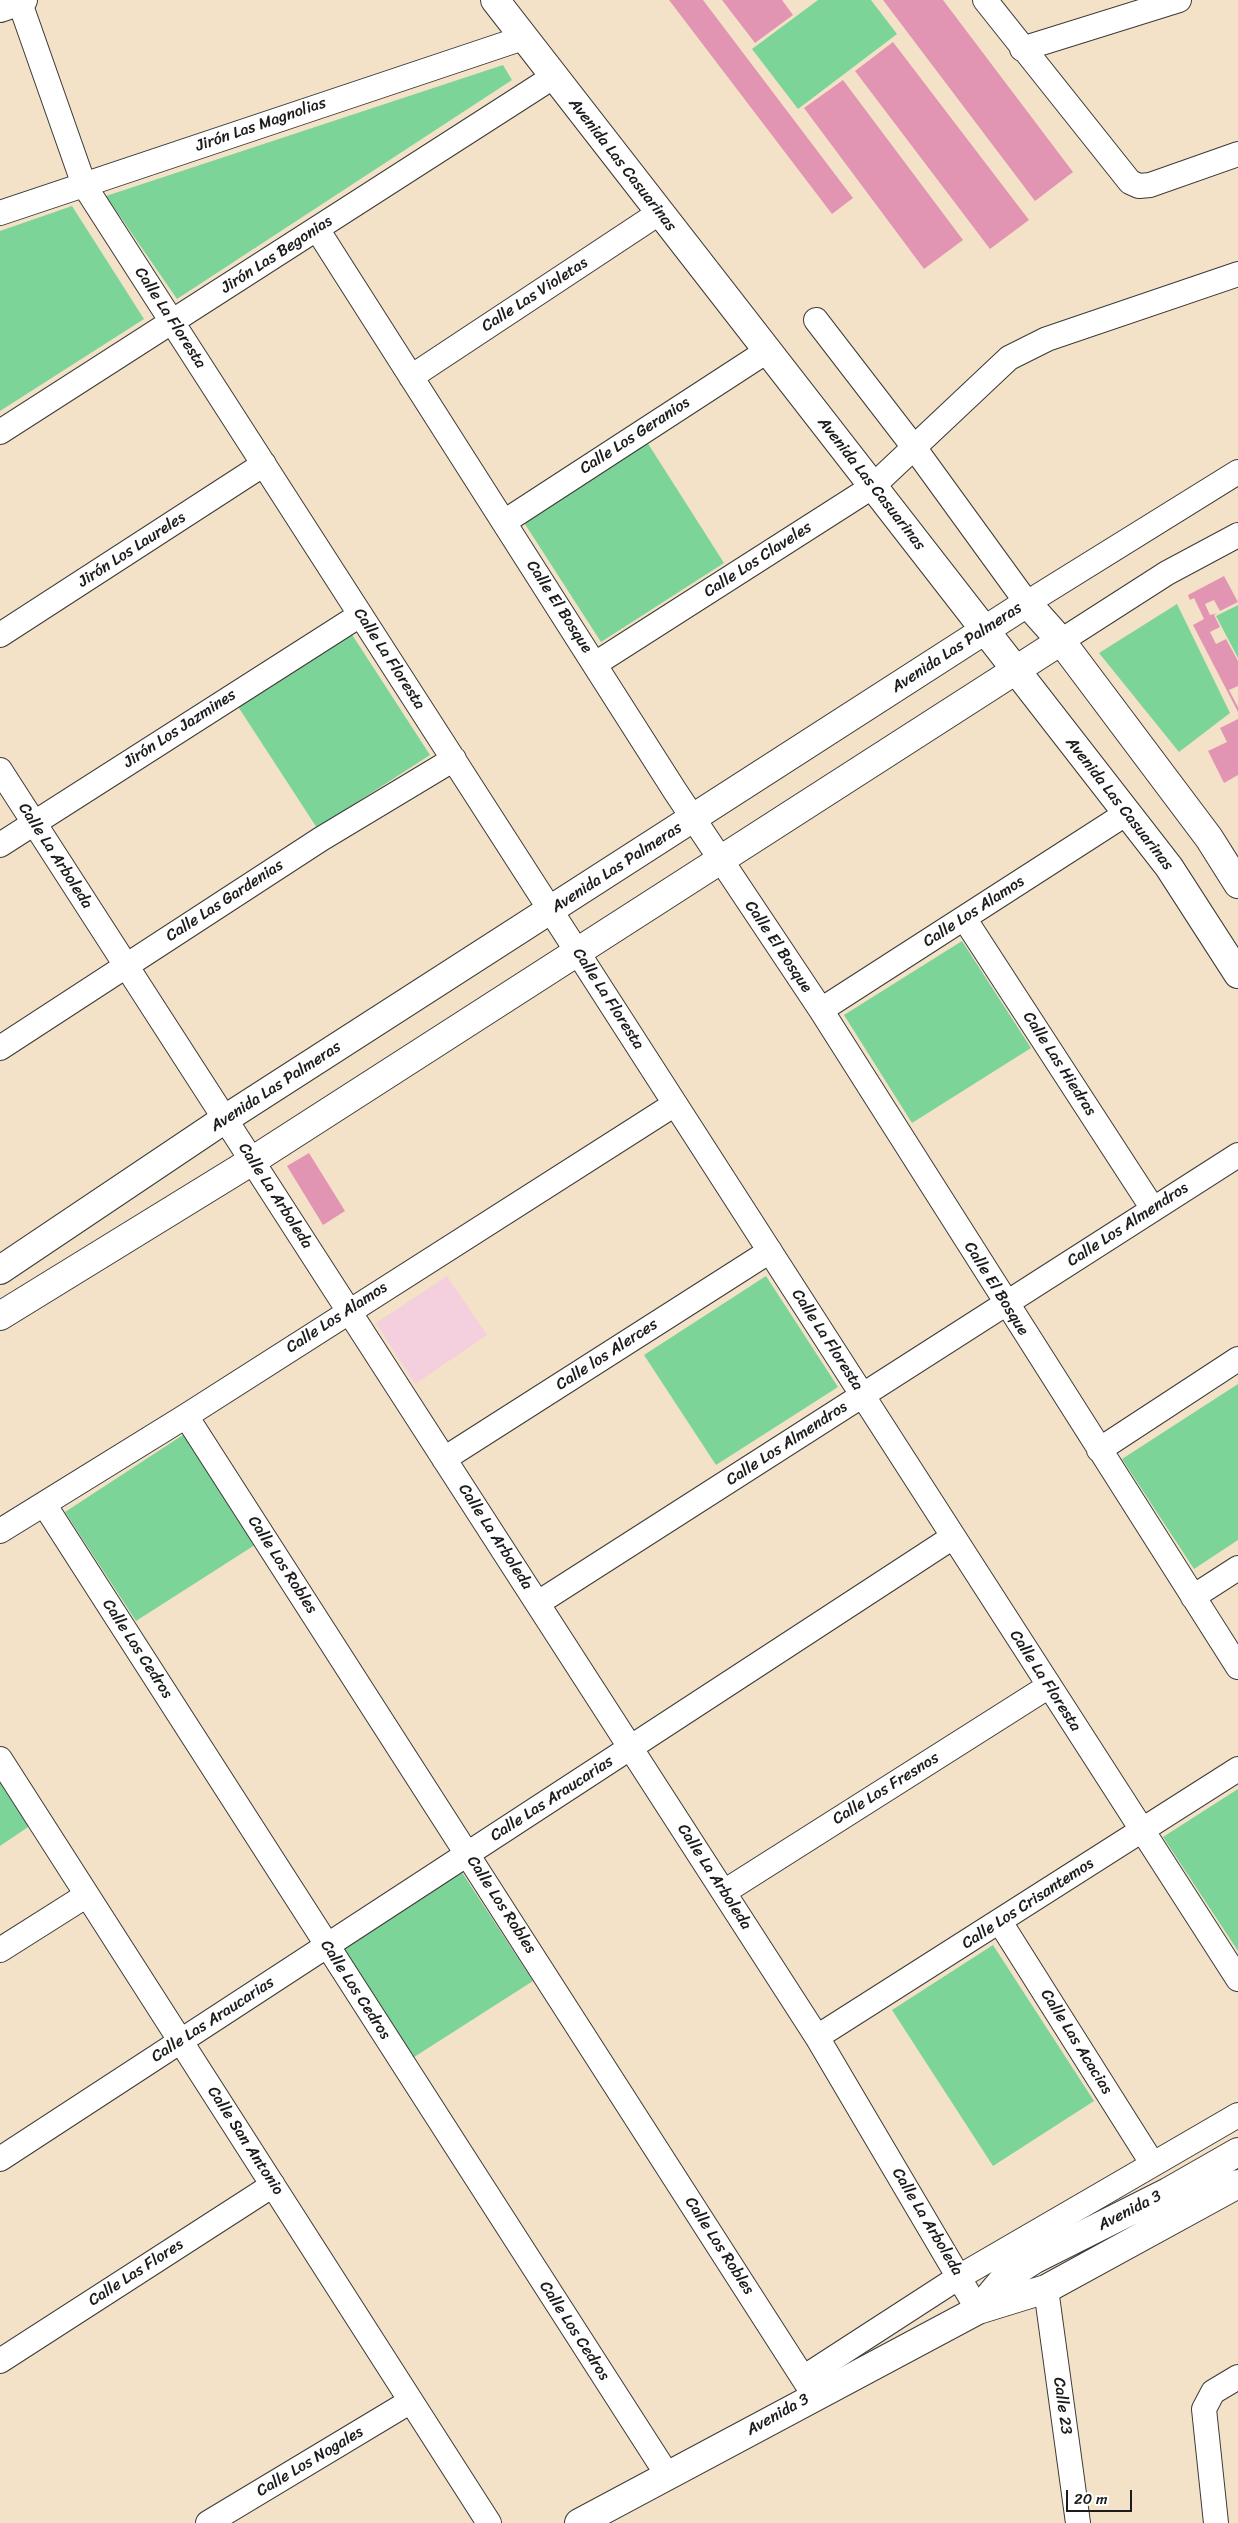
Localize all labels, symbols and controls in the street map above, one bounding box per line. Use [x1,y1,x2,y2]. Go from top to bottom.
street label: Jirón Las Magnolias [193,94,329,156]
street label: Avenida Las Casuarinas [564,95,680,235]
street label: Jirón Las Begonias [218,212,336,298]
street label: Calle Las Violetas [478,254,592,336]
street label: Calle La Floresta [130,264,210,372]
street label: Calle Los Geranios [576,393,694,479]
street label: Avenida Las Casuarinas [813,414,929,554]
street label: Jirón Los Laureles [75,508,189,592]
street label: Calle Los Claveles [701,518,815,602]
street label: Calle El Bosque [522,557,596,657]
street label: Avenida Las Palmeras [888,599,1026,697]
street label: Calle La Floresta [349,605,429,713]
street label: Jirón Los Jazmines [120,686,240,772]
street label: Avenida Las Casuarinas [1061,734,1177,874]
street label: Calle La Arboleda [14,800,96,912]
street label: Avenida Las Palmeras [548,819,686,917]
street label: Calle Las Gardenias [163,856,287,946]
street label: Calle Los Alamos [920,872,1028,952]
street label: Calle El Bosque [740,897,816,997]
street label: Calle La Floresta [568,945,648,1053]
street label: Calle Las Hiedras [1018,1008,1100,1120]
street label: Avenida Las Palmeras [207,1038,345,1136]
street label: Calle La Arboleda [234,1140,316,1252]
street label: Calle Los Almendros [1064,1179,1192,1271]
street label: Calle El Bosque [960,1239,1032,1339]
street label: Calle Los Alamos [283,1278,391,1358]
street label: Calle La Floresta [787,1286,867,1394]
street label: Calle los Alerces [553,1315,661,1395]
street label: Calle Los Almendros [723,1398,851,1490]
street label: Calle La Arboleda [454,1481,536,1593]
street label: Calle Los Robles [243,1513,321,1617]
street label: Calle Los Cedros [98,1596,176,1702]
street label: Calle La Floresta [1005,1627,1085,1735]
street label: Calle Los Fresnos [829,1749,943,1829]
street label: Calle Las Araucarias [487,1752,617,1846]
street label: Calle La Arboleda [673,1821,755,1933]
street label: Calle Los Robles [462,1853,540,1957]
street label: Calle Los Crisantemos [958,1854,1098,1954]
street label: Calle Los Cedros [316,1937,394,2043]
street label: Calle Las Araucarias [148,1973,278,2067]
street label: Calle Las Acacias [1036,1986,1116,2098]
street label: Calle San Antonio [203,2083,287,2199]
street label: Calle La Arboleda [887,2165,967,2279]
street label: Avenida 3 [1095,2187,1165,2235]
street label: Calle Los Robles [680,2194,758,2298]
street label: Calle Las Flores [85,2235,187,2311]
street label: Calle Los Cedros [535,2278,613,2384]
street label: Calle 23 [1048,2376,1076,2436]
street label: Avenida 3 [743,2390,813,2440]
street label: Calle Los Nogales [253,2423,367,2501]
scale bar [1068,2480,1134,2512]
text: 20 m [1074,2486,1108,2512]

